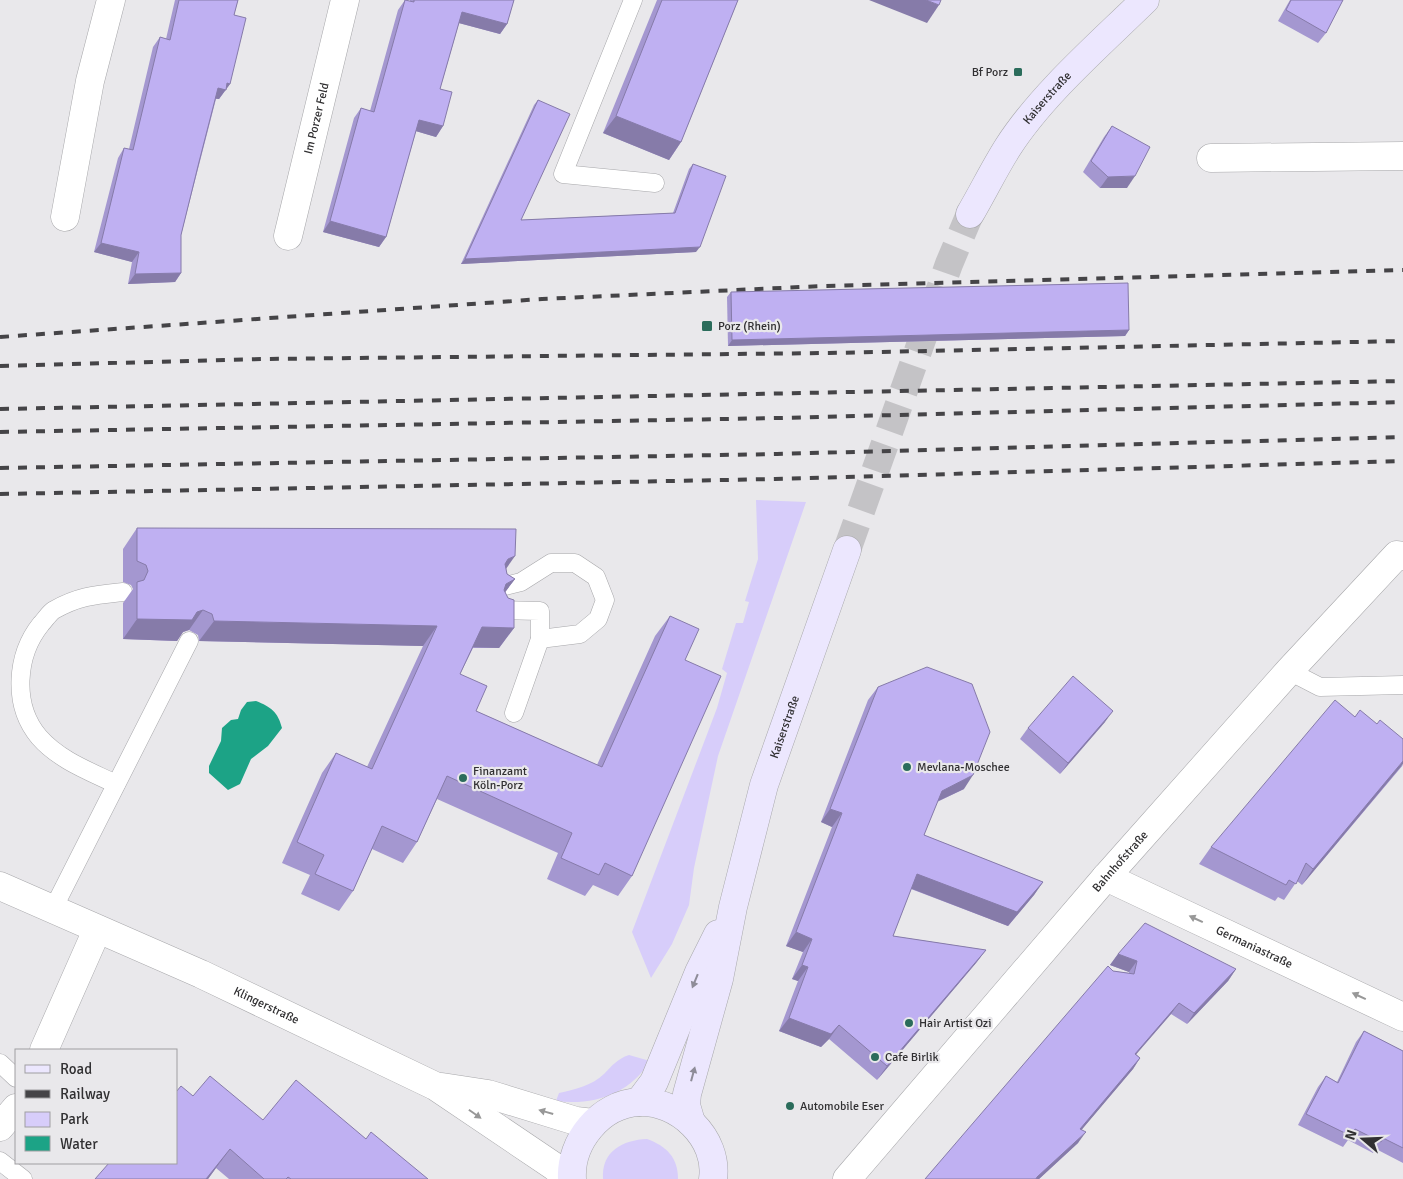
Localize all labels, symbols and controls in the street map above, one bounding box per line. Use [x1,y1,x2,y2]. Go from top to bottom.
place label: Bf Porz [972,65,1008,80]
marker: Bf Porz [1012,66,1024,78]
street label: Kaiserstraße [1020,69,1075,128]
street label: Im Porzer Feld [301,81,333,156]
marker: Porz (Rhein) [700,319,714,333]
place label: Porz (Rhein) [718,319,781,334]
street label: Kaiserstraße [767,694,803,761]
place label: Mevlana-Moschee [917,760,1010,775]
marker: Mevlana-Moschee [901,761,913,773]
place label: Finanzamt Köln-Porz [473,764,527,793]
marker: Finanzamt Köln-Porz [457,772,469,784]
street label: Bahnhofstraße [1090,828,1151,895]
one-way arrow [1189,915,1203,923]
street label: Germaniastraße [1213,923,1295,972]
one-way arrow [691,974,699,989]
street label: Klingerstraße [231,984,301,1028]
one-way arrow [1352,992,1366,1000]
place label: Hair Artist Ozi [919,1016,991,1031]
marker: Hair Artist Ozi [903,1017,915,1029]
legend [15,1049,178,1164]
place label: Cafe Birlik [885,1050,938,1065]
marker: Cafe Birlik [869,1051,881,1063]
text: Road [60,1060,92,1078]
one-way arrow [689,1067,697,1082]
text: Railway [60,1085,110,1103]
place label: Automobile Eser [800,1099,885,1114]
marker: Automobile Eser [784,1100,796,1112]
one-way arrow [538,1108,553,1116]
one-way arrow [468,1109,482,1119]
text: Park [60,1110,89,1128]
north arrow [1338,1114,1388,1164]
text: N [1342,1128,1361,1142]
text: Water [60,1135,98,1153]

